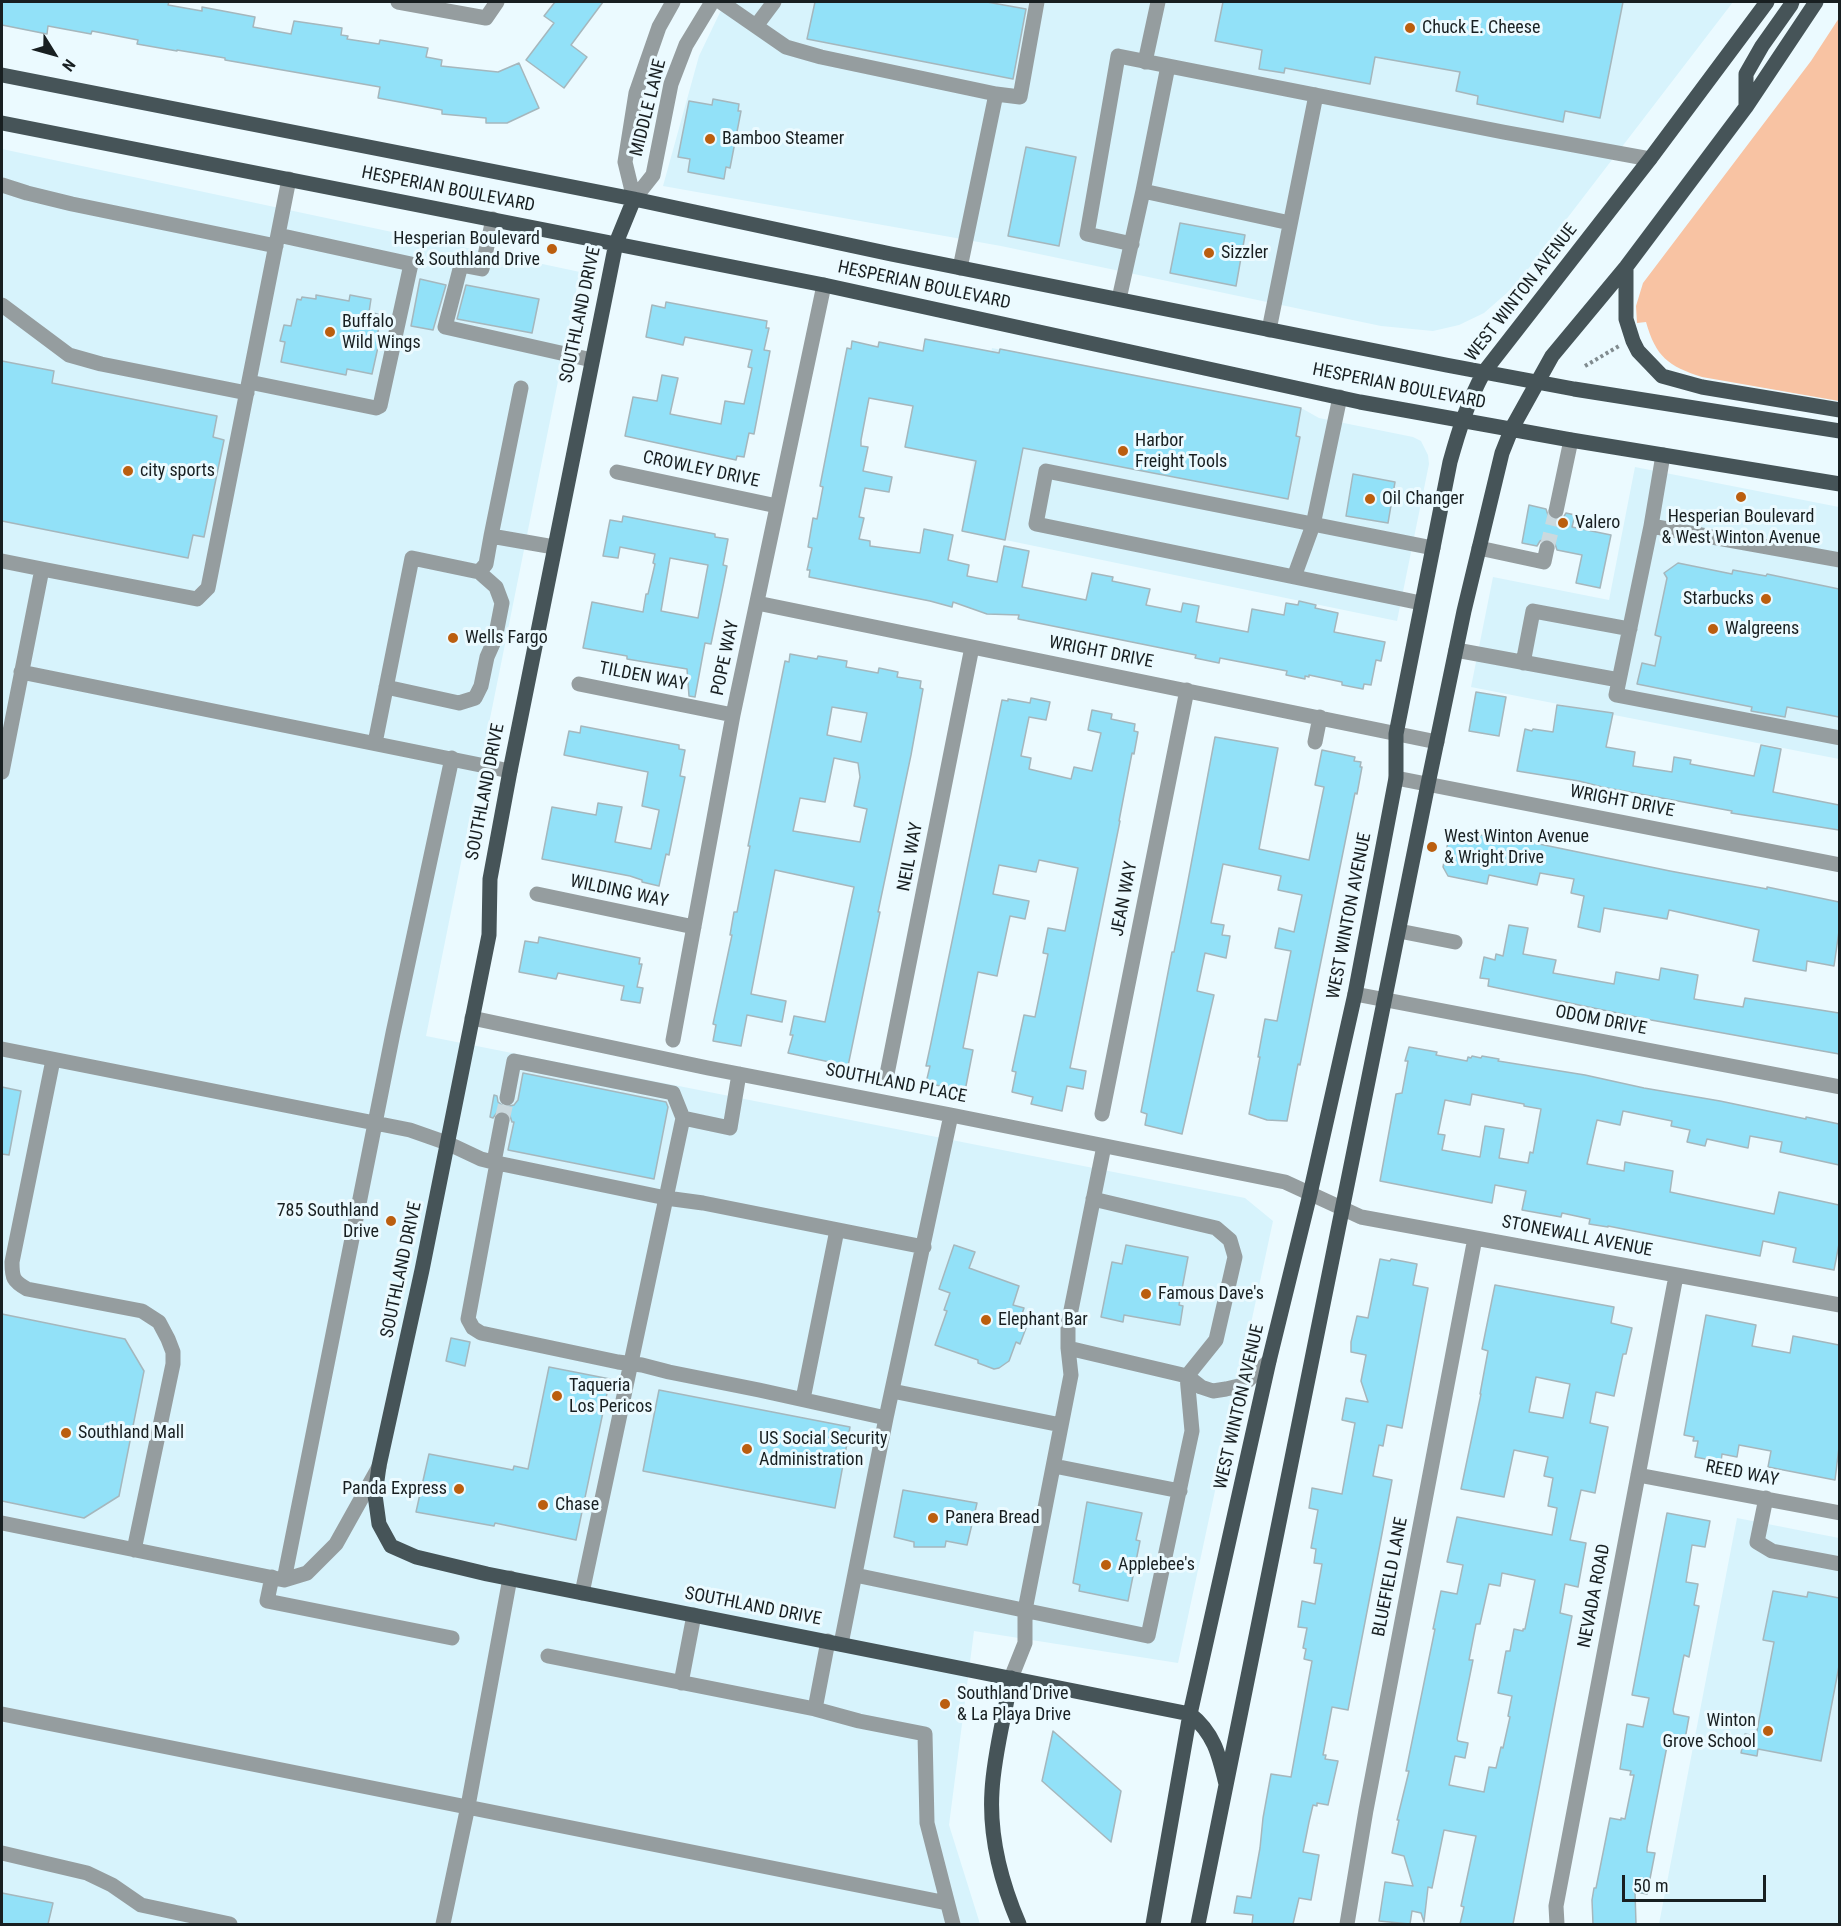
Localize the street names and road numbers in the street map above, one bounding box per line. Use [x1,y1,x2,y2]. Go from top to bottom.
street label: MIDDLE LANE [626,57,672,159]
street label: HESPERIAN BOULEVARD [359,163,537,217]
street label: WEST WINTON AVENUE [1462,220,1582,366]
street label: SOUTHLAND DRIVE [556,245,606,385]
street label: HESPERIAN BOULEVARD [836,257,1012,315]
street label: HESPERIAN BOULEVARD [1310,360,1488,414]
street label: CROWLEY DRIVE [641,447,761,493]
street label: POPE WAY [708,618,744,698]
street label: WRIGHT DRIVE [1047,632,1155,674]
street label: TILDEN WAY [597,658,689,696]
street label: SOUTHLAND DRIVE [462,722,510,862]
street label: WRIGHT DRIVE [1568,781,1676,823]
street label: NEIL WAY [894,821,928,893]
street label: WEST WINTON AVENUE [1323,831,1377,1001]
street label: JEAN WAY [1107,860,1143,938]
street label: WILDING WAY [568,871,670,913]
street label: ODOM DRIVE [1553,1002,1649,1040]
street label: SOUTHLAND PLACE [823,1060,969,1108]
street label: SOUTHLAND DRIVE [377,1200,427,1340]
street label: STONEWALL AVENUE [1500,1212,1654,1262]
street label: WEST WINTON AVENUE [1211,1322,1269,1492]
street label: REED WAY [1704,1456,1780,1492]
street label: BLUEFIELD LANE [1369,1515,1413,1639]
street label: NEVADA ROAD [1574,1542,1616,1650]
street label: SOUTHLAND DRIVE [683,1583,823,1631]

